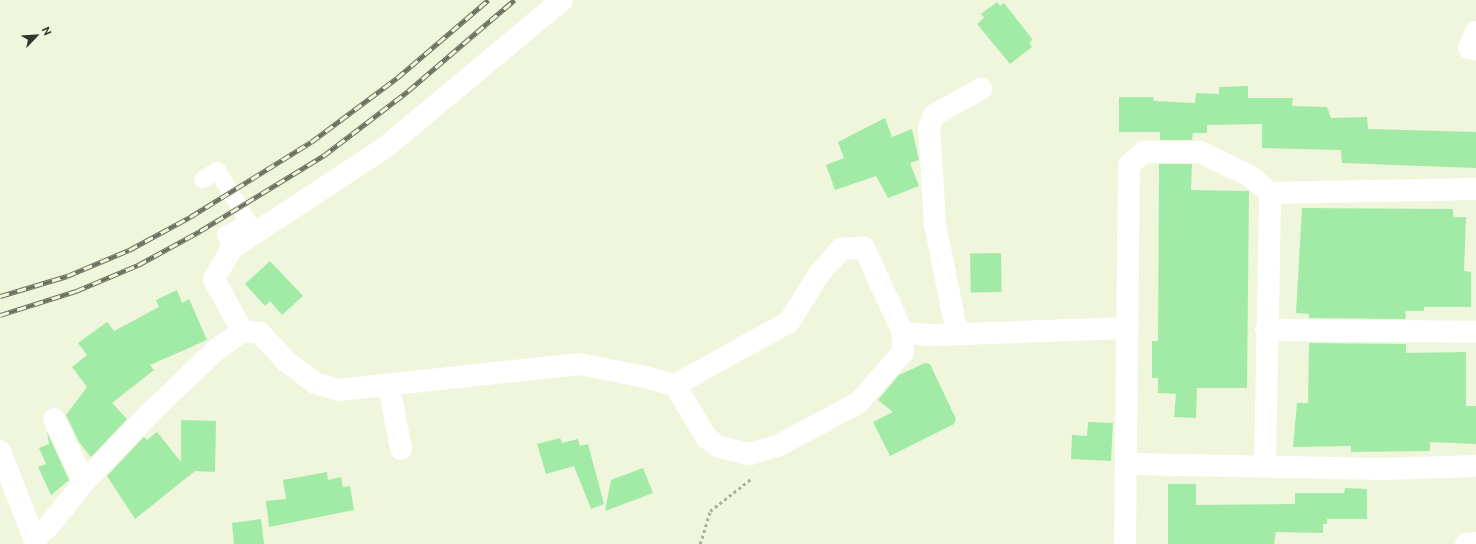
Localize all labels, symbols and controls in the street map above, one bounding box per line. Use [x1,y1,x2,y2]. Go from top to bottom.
north arrow [16,16,56,56]
text: N [40,25,54,37]

